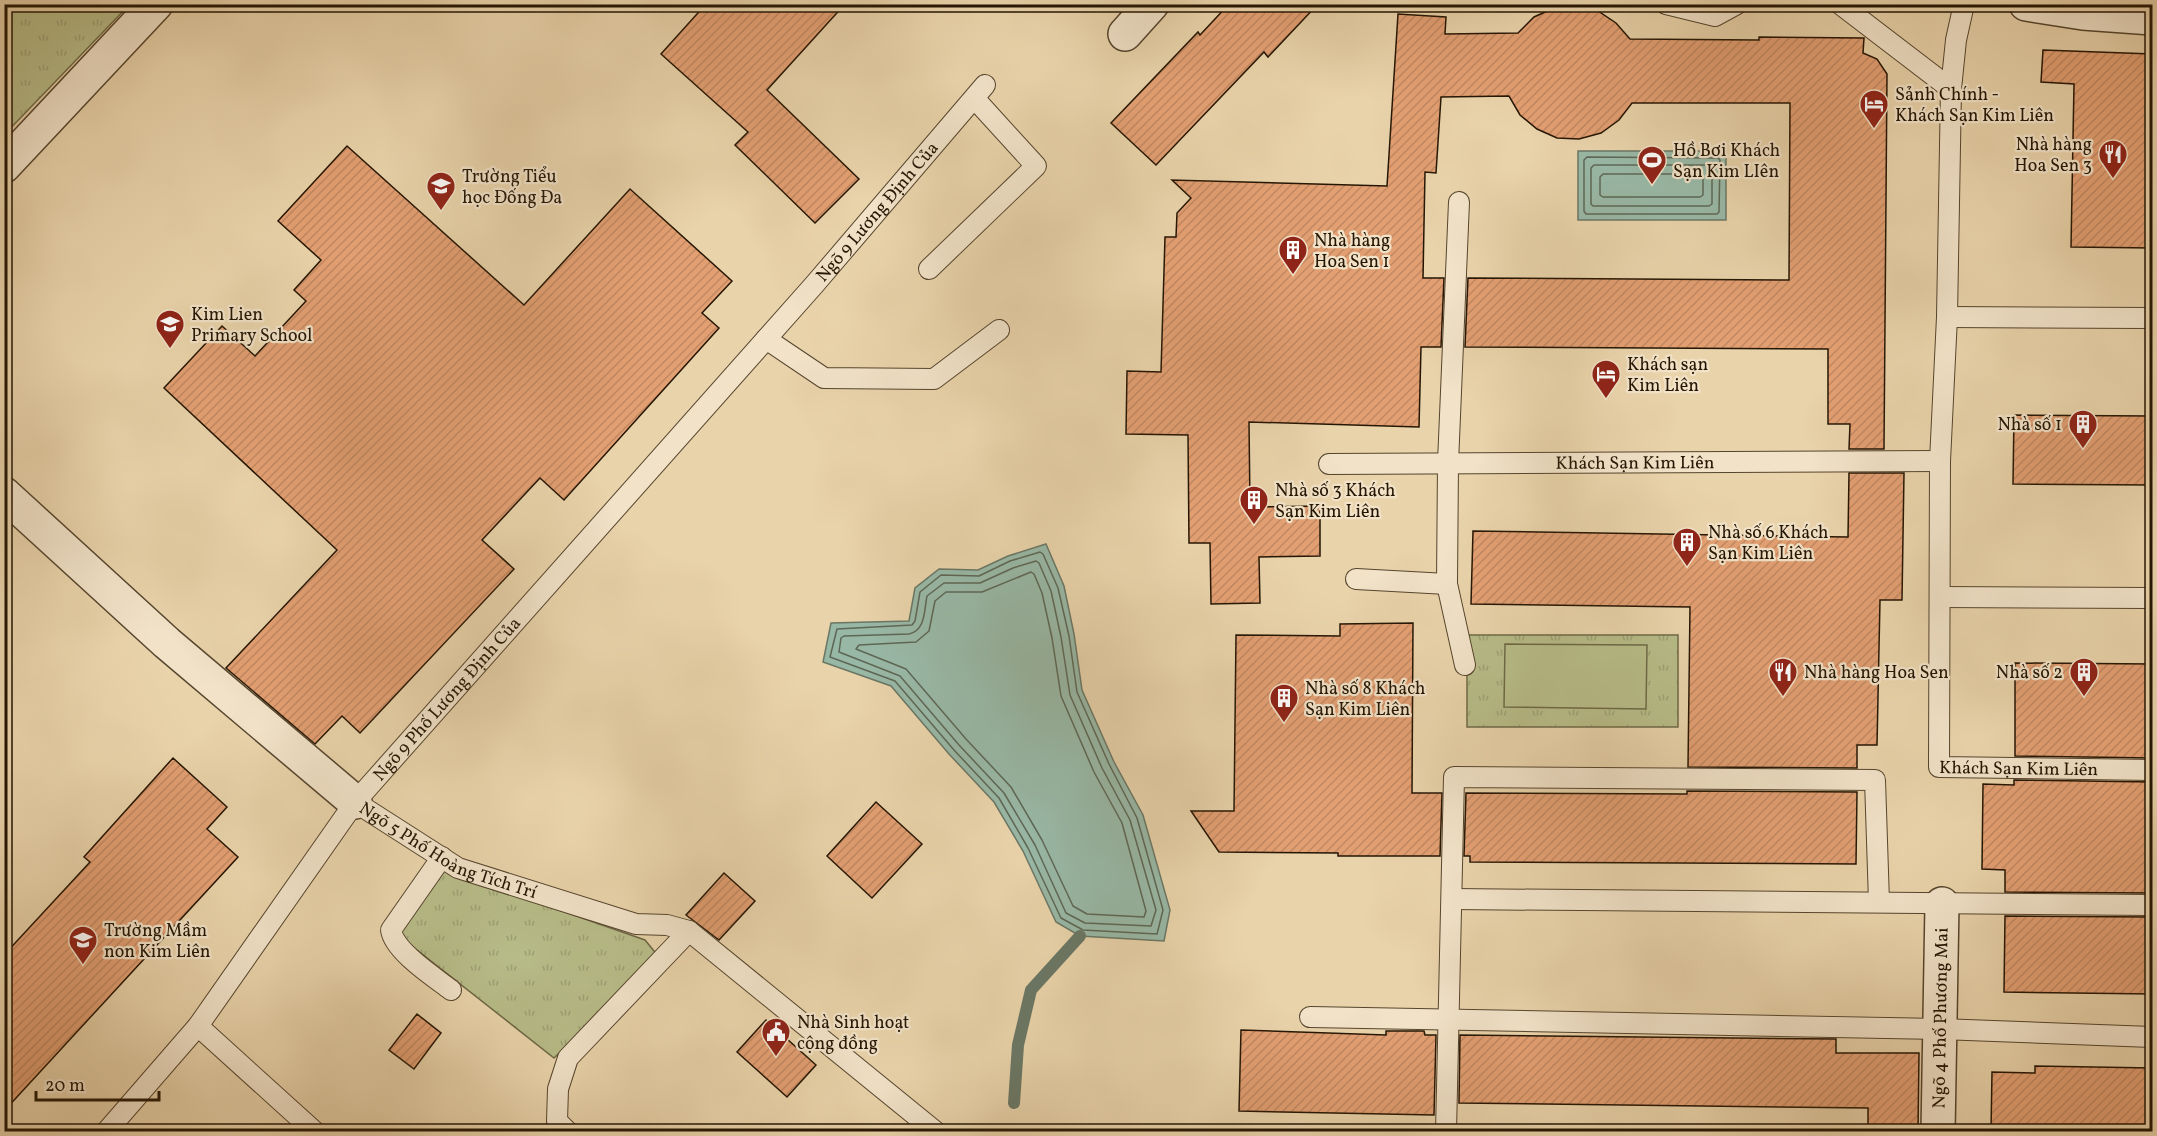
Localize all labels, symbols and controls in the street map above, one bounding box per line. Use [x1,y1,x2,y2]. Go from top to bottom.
place label: Sảnh Chính - Khách Sạn Kim Liên [1895,83,2054,129]
hotel icon: Sảnh Chính - Khách Sạn Kim Liên [1858,88,1890,130]
place label: Nhà hàng Hoa Sen 3 [2014,133,2092,179]
street label: Ngõ 9 Lương Định Của [811,137,945,288]
restaurant icon: Nhà hàng Hoa Sen 3 [2097,138,2129,180]
place label: Hồ Bơi Khách Sạn Kim LIên [1673,139,1781,185]
sports icon: Hồ Bơi Khách Sạn Kim LIên [1636,144,1668,186]
place label: Trường Tiểu học Đống Đa [462,165,562,211]
school or university icon: Trường Tiểu học Đống Đa [425,170,457,212]
place label: Nhà hàng Hoa Sen 1 [1314,229,1390,275]
building icon: Nhà hàng Hoa Sen 1 [1277,234,1309,276]
place label: Kim Lien Primary School [191,303,312,349]
school or university icon: Kim Lien Primary School [154,308,186,350]
place label: Khách sạn Kim Liên [1627,353,1708,399]
hotel icon: Khách sạn Kim Liên [1590,358,1622,400]
building icon: Nhà số 1 [2067,408,2099,450]
place label: Nhà số 1 [1997,413,2062,438]
street label: Khách Sạn Kim Liên [1555,451,1715,477]
place label: Nhà số 3 Khách Sạn Kim Liên [1275,479,1396,525]
building icon: Nhà số 3 Khách Sạn Kim Liên [1238,484,1270,526]
place label: Nhà số 6 Khách Sạn Kim Liên [1708,521,1829,567]
building icon: Nhà số 6 Khách Sạn Kim Liên [1671,526,1703,568]
street label: Ngõ 9 Phố Lương Định Của [368,612,528,787]
restaurant icon: Nhà hàng Hoa Sen [1767,656,1799,698]
building icon: Nhà số 2 [2068,656,2100,698]
place label: Nhà hàng Hoa Sen [1804,661,1949,686]
place label: Nhà số 2 [1996,661,2063,686]
place label: Nhà số 8 Khách Sạn Kim Liên [1305,677,1426,723]
building icon: Nhà số 8 Khách Sạn Kim Liên [1268,682,1300,724]
street label: Khách Sạn Kim Liên [1939,756,2099,783]
street label: Ngõ 5 Phố Hoàng Tích Trí [354,797,540,906]
place label: Trường Mầm non Kim Liên [104,919,211,965]
school or university icon: Trường Mầm non Kim Liên [67,924,99,966]
street label: Ngõ 4 Phố Phương Mai [1927,927,1956,1109]
place label: Nhà Sinh hoạt cộng đồng [797,1011,909,1057]
public building icon: Nhà Sinh hoạt cộng đồng [760,1016,792,1058]
scale bar [36,1064,159,1102]
text: 20 m [45,1074,85,1099]

